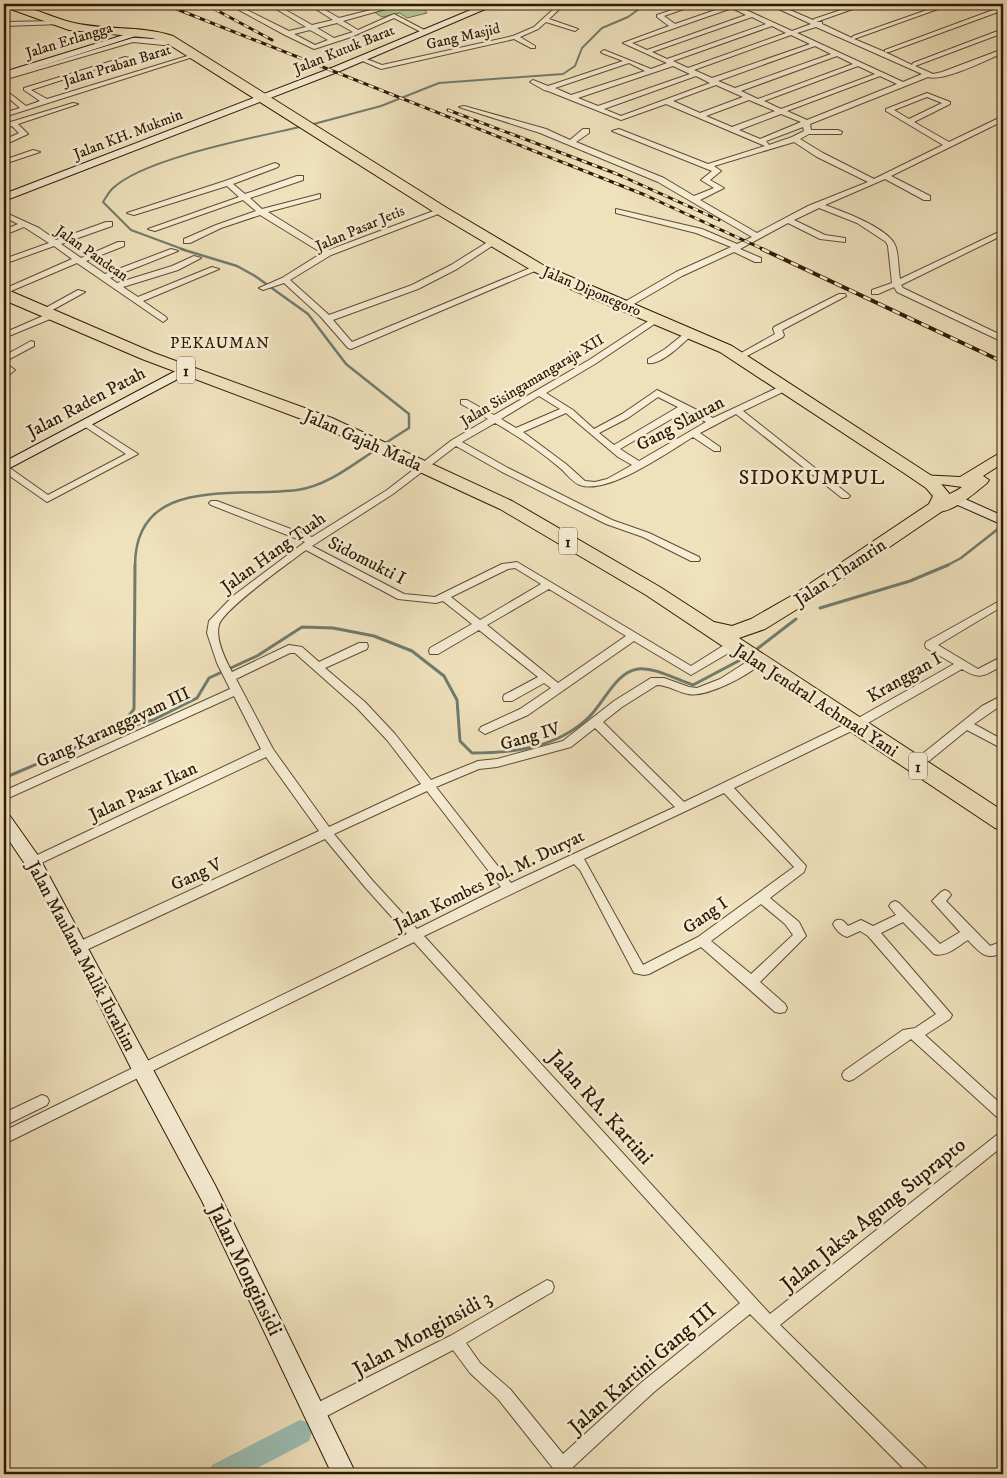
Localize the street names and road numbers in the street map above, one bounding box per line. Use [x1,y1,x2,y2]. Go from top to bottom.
street label: Jalan Erlangga [22,18,115,63]
street label: Gang Masjid [424,19,502,54]
street label: Jalan Kutuk Barat [289,21,397,79]
street label: Jalan Praban Barat [59,40,174,91]
street label: Jalan KH. Mukmin [69,105,185,165]
street label: Jalan Pasar Jetis [311,201,408,257]
street label: Jalan Pandean [50,220,132,286]
street label: Jalan Diponegoro [538,261,644,321]
street label: Jalan Sisingamangaraja XII [456,330,607,432]
road number: 1 [177,356,195,384]
street label: Jalan Raden Patah [22,362,150,444]
street label: Gang Slautan [633,391,729,456]
street label: Jalan Gajah Mada [298,404,425,477]
street label: Jalan Hang Tuah [215,507,331,599]
road number: 1 [559,528,577,554]
street label: Sidomukti I [324,532,409,590]
street label: Jalan Thamrin [789,534,891,613]
street label: Jalan Jendral Achmad Yani [727,638,902,762]
street label: Kranggan I [863,648,946,708]
street label: Gang Karanggayam III [33,683,194,773]
street label: Gang IV [498,718,563,756]
road number: 1 [909,752,927,779]
street label: Jalan Pasar Ikan [84,757,201,827]
street label: Jalan Kombes Pol. M. Duryat [389,825,588,937]
street label: Gang V [167,853,226,896]
street label: Jalan Maulana Malik Ibrahim [21,856,141,1055]
street label: Gang I [679,893,732,939]
street label: Jalan RA. Kartini [541,1044,658,1170]
street label: Jalan Jaksa Agung Suprapto [774,1132,971,1299]
street label: Jalan Monginsidi [201,1199,288,1340]
street label: Jalan Monginsidi 3 [347,1285,497,1384]
street label: Jalan Kartini Gang III [562,1297,722,1441]

